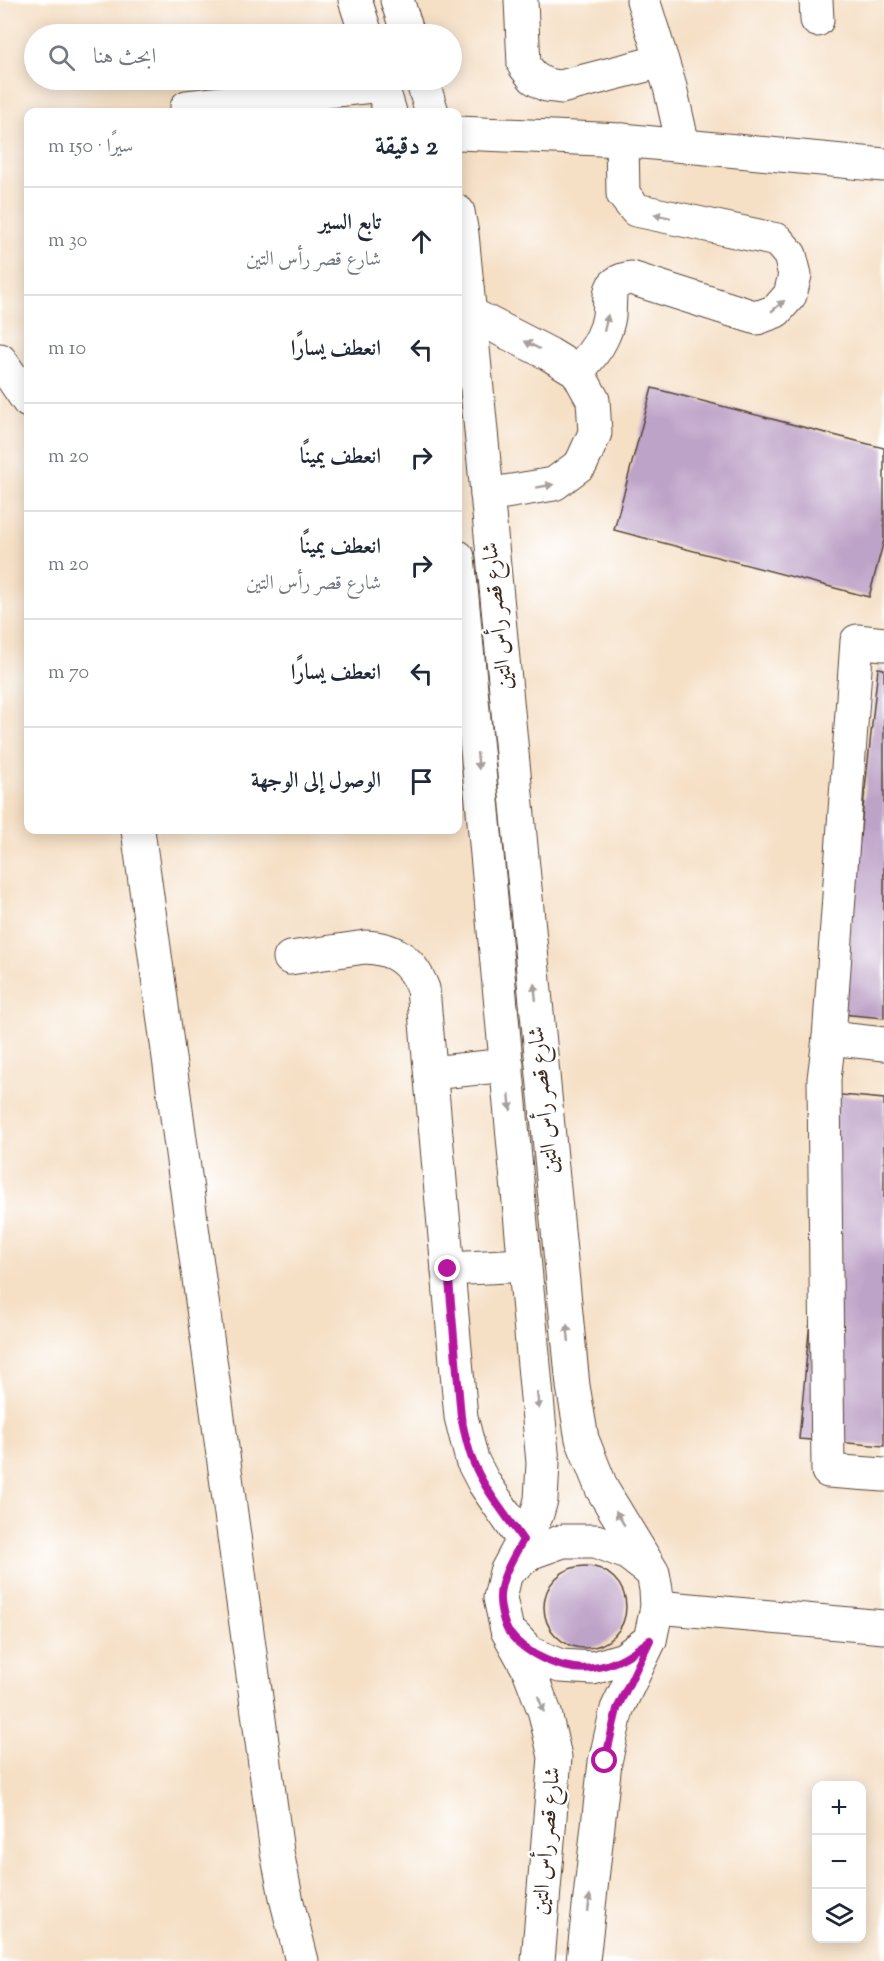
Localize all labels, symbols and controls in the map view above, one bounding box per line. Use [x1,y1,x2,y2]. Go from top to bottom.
search box [24,24,462,90]
icon: search [45,41,78,74]
text: ابحث هنا [93,42,156,74]
text: 2 دقيقة [375,129,438,166]
text: سيرًا · 150 m [48,133,133,162]
text: تابع السير [319,208,381,240]
one-way arrow [653,211,672,220]
icon: ahead [405,225,438,258]
text: 30 m [48,227,87,256]
text: شارع قصر رأس التين [246,246,381,275]
one-way arrow [771,299,786,313]
one-way arrow [602,313,612,332]
icon: left [405,333,438,366]
text: انعطف يسارًا [291,334,381,366]
text: 10 m [48,335,86,364]
one-way arrow [523,340,540,350]
icon: right [405,441,438,474]
text: انعطف يمينًا [300,442,381,474]
text: 20 m [48,443,89,472]
one-way arrow [535,481,554,490]
text: انعطف يمينًا [300,532,381,564]
street label: شارع قصر رأس التين [473,540,523,692]
icon: right [405,549,438,582]
text: 20 m [48,551,89,580]
text: شارع قصر رأس التين [246,570,381,599]
icon: left [405,657,438,690]
text: انعطف يسارًا [291,658,381,690]
text: 70 m [48,659,89,688]
one-way arrow [473,752,483,771]
icon: arrive [405,765,438,798]
text: الوصول إلى الوجهة [251,766,381,798]
one-way arrow [530,983,540,1002]
street label: شارع قصر رأس التين [519,1024,569,1176]
one-way arrow [505,1092,515,1111]
route end [434,1255,460,1281]
one-way arrow [563,1323,573,1342]
one-way arrow [533,1391,543,1410]
one-way arrow [614,1510,625,1526]
one-way arrow [537,1695,547,1713]
route start [591,1747,617,1773]
street label: شارع قصر رأس التين [524,1765,570,1916]
map controls [812,1781,866,1943]
button: + [812,1781,866,1835]
button: − [812,1835,866,1889]
button: layers [812,1889,866,1943]
one-way arrow [585,1893,594,1912]

